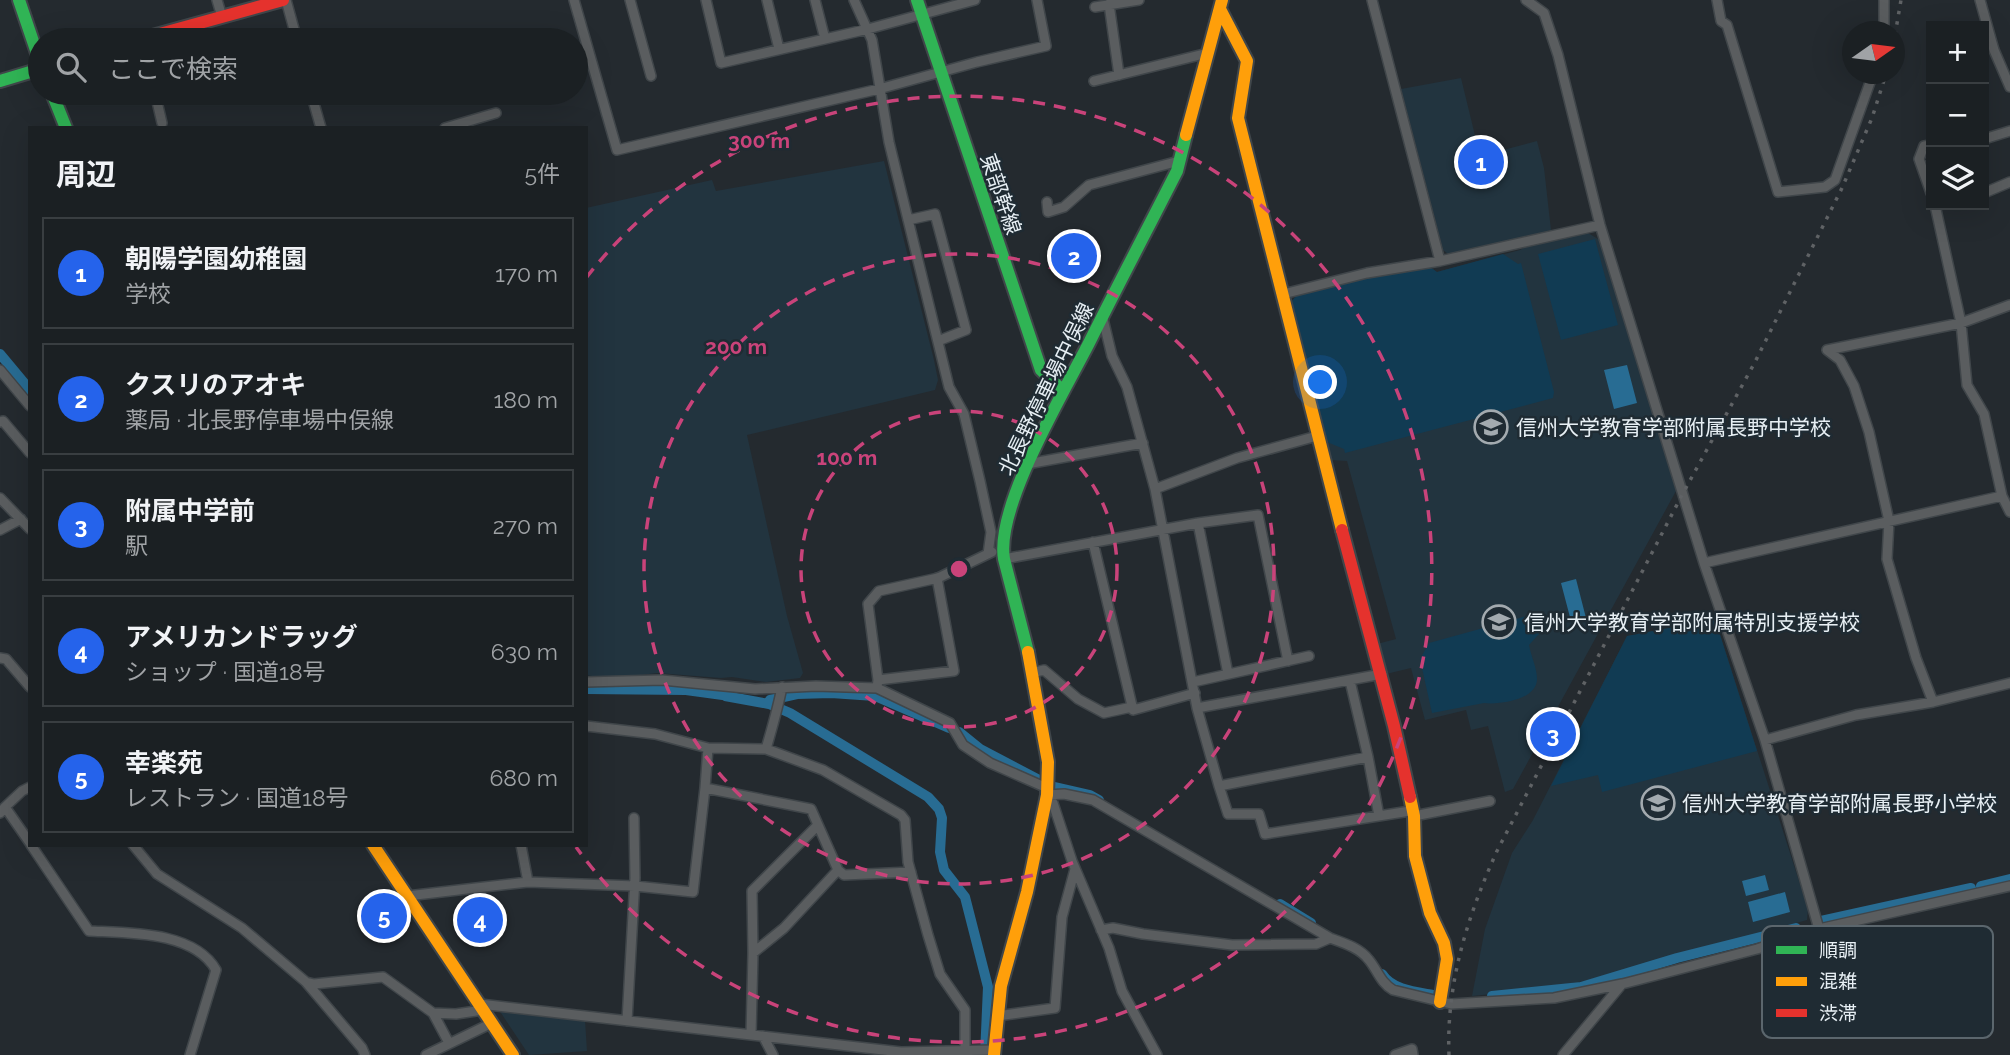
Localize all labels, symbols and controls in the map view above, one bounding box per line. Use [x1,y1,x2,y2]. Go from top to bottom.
north arrow [1842,21,1905,84]
map controls [1926,21,1989,210]
button: + [1926,21,1989,84]
search box [28,28,588,105]
icon: search [52,48,90,86]
text: ここで検索 [108,54,238,84]
button: − [1926,84,1989,147]
text: 300 m [728,128,790,153]
pin: 1 [1458,136,1504,188]
button: layers [1926,147,1989,210]
street label: 東部幹線 [976,150,1026,238]
text: 周辺 [56,157,116,192]
text: 5件 [524,160,560,187]
pin: 2 [1051,230,1097,282]
text: 朝陽学園幼稚園 [125,244,307,274]
text: 1 [75,260,87,287]
text: 170 m [495,260,558,287]
text: 学校 [125,280,171,307]
street label: 北長野停車場中俣線 [993,299,1099,479]
text: 200 m [705,334,767,359]
your location [1303,365,1337,399]
text: クスリのアオキ [125,370,306,400]
text: 2 [75,386,87,413]
text: 180 m [493,386,558,413]
text: 薬局 · 北長野停車場中俣線 [125,406,394,433]
school or university icon: 信州大学教育学部附属長野中学校 [1472,408,1510,446]
place label: 信州大学教育学部附属長野中学校 [1516,415,1831,440]
text: 100 m [817,445,877,470]
text: 附属中学前 [125,496,255,526]
text: 3 [75,512,87,539]
text: 270 m [493,512,558,539]
text: 駅 [125,532,148,559]
centre of rings [947,557,971,581]
school or university icon: 信州大学教育学部附属特別支援学校 [1480,603,1518,641]
place label: 信州大学教育学部附属特別支援学校 [1524,610,1860,635]
text: アメリカンドラッグ [125,622,358,652]
text: 4 [74,638,88,665]
text: 630 m [491,638,558,665]
text: ショップ · 国道18号 [125,658,326,685]
pin: 3 [1530,708,1576,760]
text: 幸楽苑 [125,748,203,778]
text: 5 [75,764,87,791]
text: 680 m [489,764,558,791]
text: レストラン · 国道18号 [125,784,349,811]
school or university icon: 信州大学教育学部附属長野小学校 [1639,784,1677,822]
place label: 信州大学教育学部附属長野小学校 [1682,791,1997,816]
pin: 5 [361,890,407,942]
pin: 4 [457,894,503,946]
legend [1762,926,1993,1038]
text: 順調 [1819,939,1857,961]
text: 混雑 [1819,970,1857,992]
text: 渋滞 [1819,1002,1857,1024]

